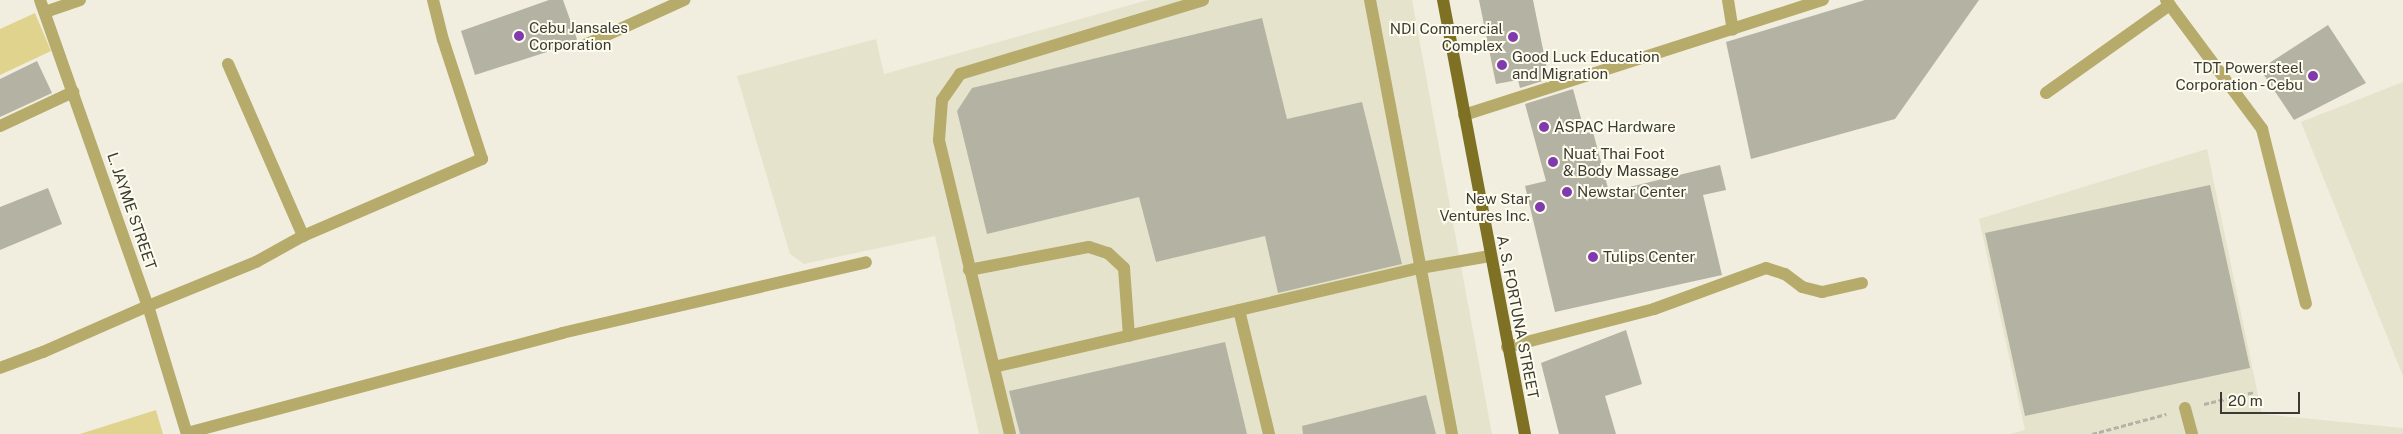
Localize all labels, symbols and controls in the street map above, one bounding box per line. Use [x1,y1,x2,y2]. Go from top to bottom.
place label: Cebu Jansales Corporation [529,18,628,53]
place label: NDI Commercial Complex [1390,19,1503,54]
marker: Cebu Jansales Corporation [513,30,525,42]
marker: NDI Commercial Complex [1507,31,1519,43]
place label: Good Luck Education and Migration [1512,47,1660,82]
place label: TDT Powersteel Corporation - Cebu [2171,58,2303,93]
marker: Good Luck Education and Migration [1496,59,1508,71]
marker: TDT Powersteel Corporation - Cebu [2307,70,2319,82]
place label: ASPAC Hardware [1554,118,1676,136]
marker: ASPAC Hardware [1538,121,1550,133]
place label: Nuat Thai Foot & Body Massage [1563,144,1679,179]
street label: L. JAYME STREET [104,150,160,272]
marker: Nuat Thai Foot & Body Massage [1547,156,1559,168]
place label: Newstar Center [1577,183,1686,201]
marker: Newstar Center [1561,186,1573,198]
place label: New Star Ventures Inc. [1439,189,1530,224]
marker: New Star Ventures Inc. [1534,201,1546,213]
street label: A. S. FORTUNA STREET [1493,234,1543,400]
place label: Tulips Center [1603,248,1695,266]
marker: Tulips Center [1587,251,1599,263]
scale bar [2223,382,2303,414]
text: 20 m [2228,392,2263,409]

